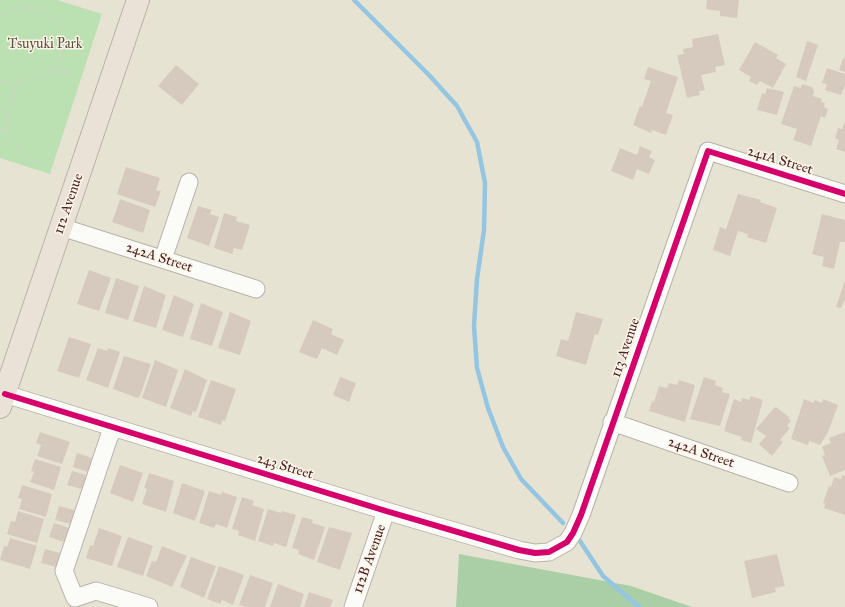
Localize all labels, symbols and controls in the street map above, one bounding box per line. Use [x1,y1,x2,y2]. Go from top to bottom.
park label: Tsuyuki Park [8,37,82,53]
street label: 241A Street [745,143,815,179]
street label: 112 Avenue [51,171,87,237]
street label: 242A Street [124,239,194,277]
street label: 113 Avenue [608,316,644,380]
street label: 242A Street [666,434,736,472]
street label: 243 Street [255,450,315,484]
street label: 112B Avenue [350,522,390,596]

